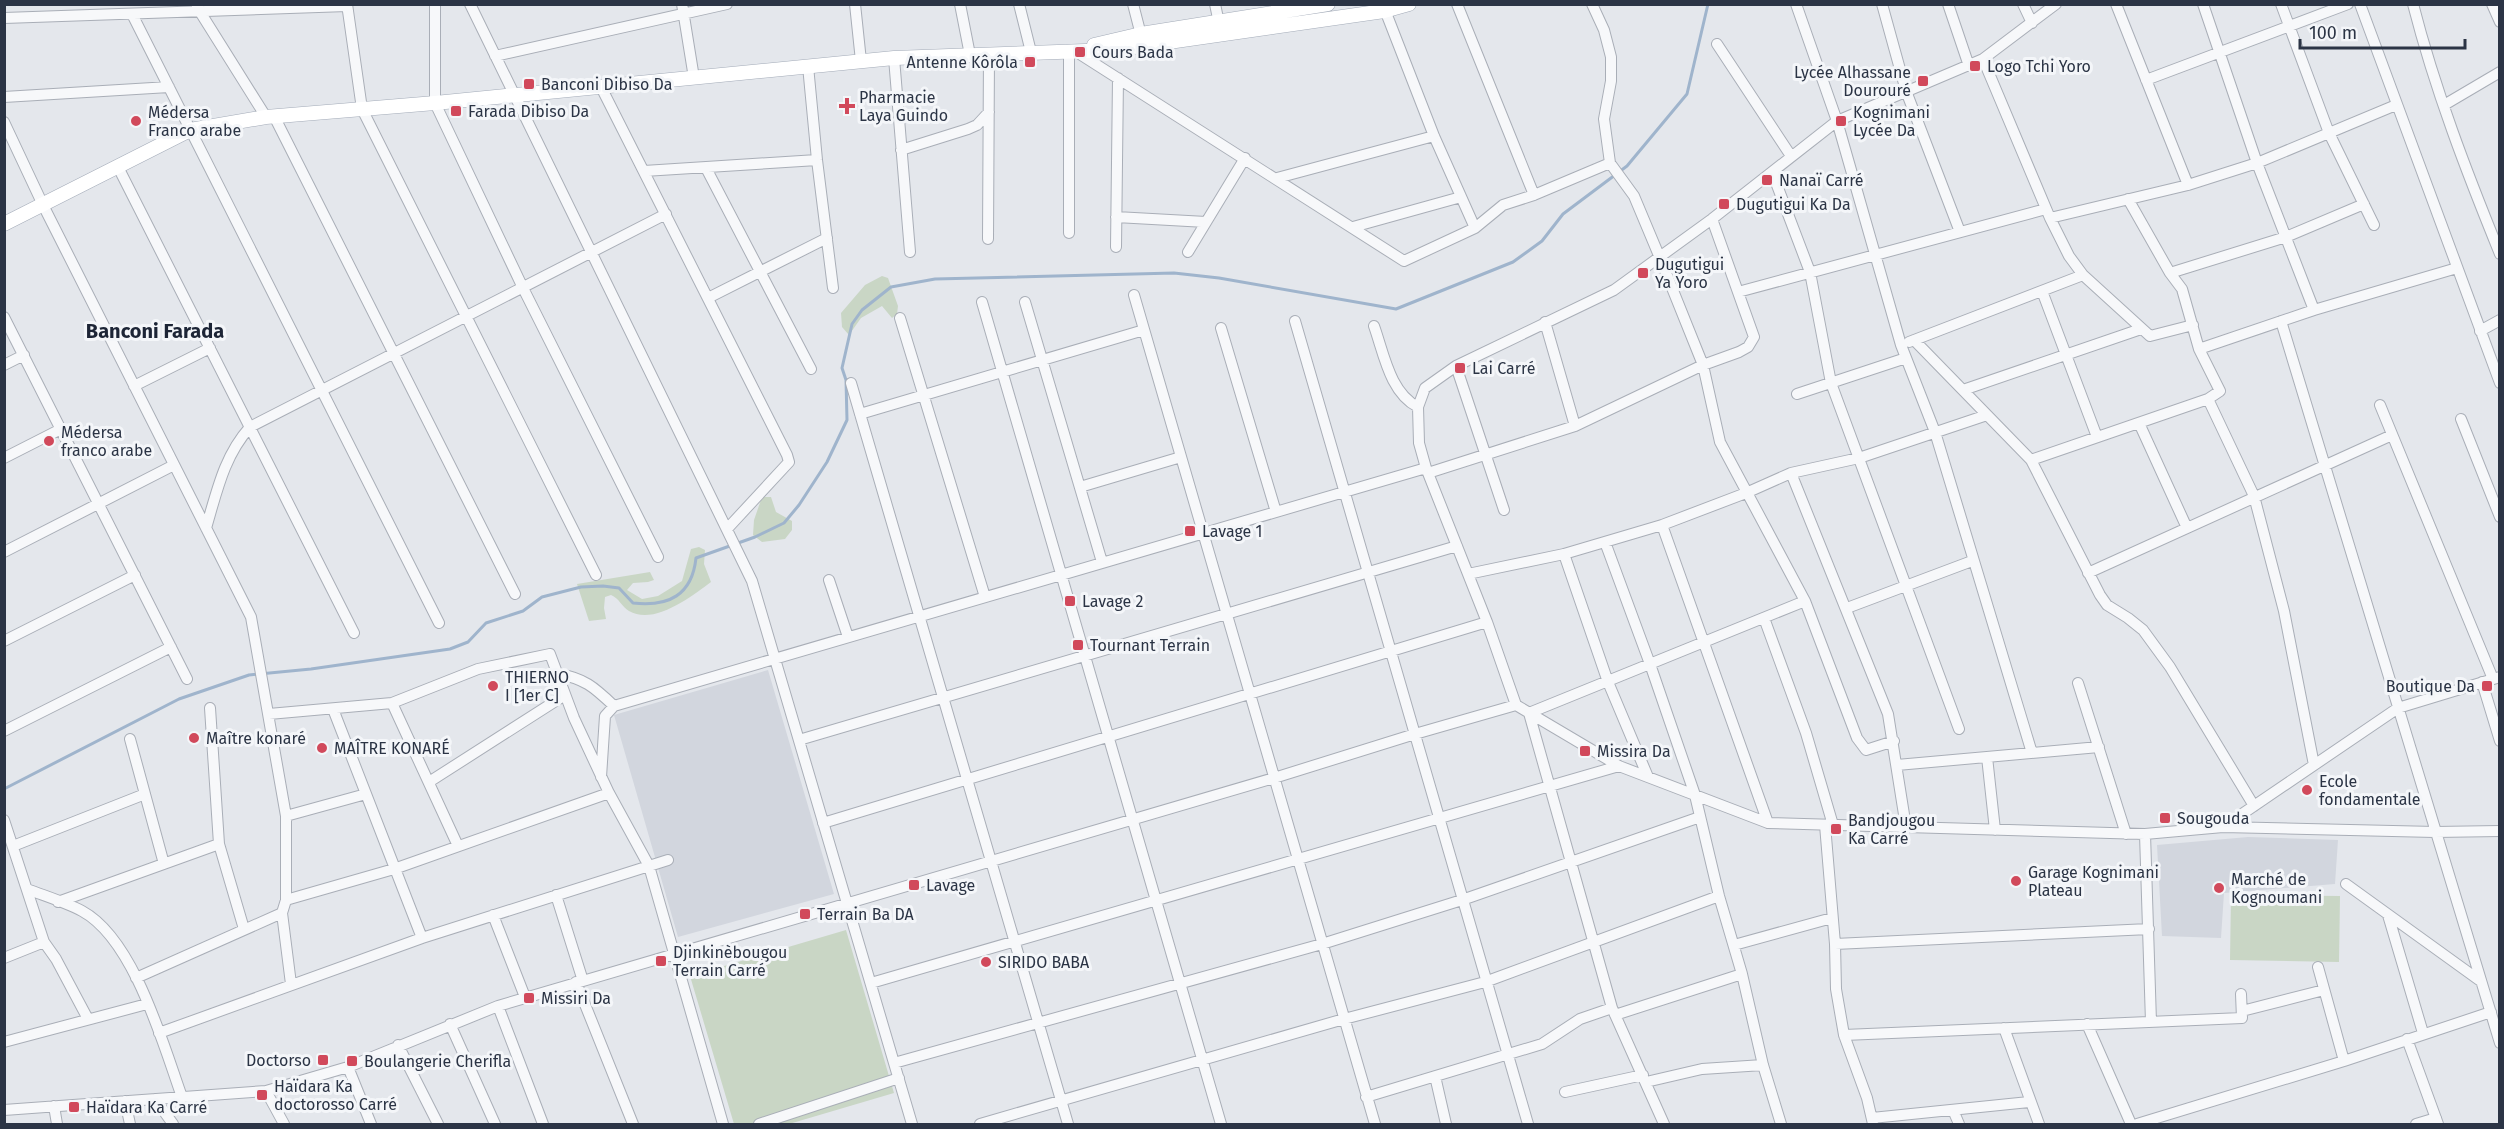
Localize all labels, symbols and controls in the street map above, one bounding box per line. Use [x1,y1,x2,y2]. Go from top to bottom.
scale bar [2300,12,2465,50]
text: 100 m [2309,22,2357,44]
place label: Cours Bada [1092,43,1174,62]
marker: Cours Bada [1073,45,1087,59]
place label: Antenne Kôrôla [907,53,1018,72]
marker: Antenne Kôrôla [1023,55,1037,69]
place label: Logo Tchi Yoro [1987,57,2091,76]
marker: Logo Tchi Yoro [1968,59,1982,73]
place label: Lycée Alhassane Dourouré [1794,63,1911,100]
marker: Lycée Alhassane Dourouré [1916,74,1930,88]
place label: Banconi Dibiso Da [541,75,672,94]
marker: Banconi Dibiso Da [522,77,536,91]
place label: Pharmacie Laya Guindo [859,88,948,125]
marker: Pharmacie Laya Guindo [840,99,854,113]
place label: Farada Dibiso Da [468,102,589,121]
place label: Médersa Franco arabe [148,103,241,140]
place label: Kognimani Lycée Da [1853,103,1930,140]
marker: Farada Dibiso Da [449,104,463,118]
marker: Médersa Franco arabe [129,114,143,128]
marker: Kognimani Lycée Da [1834,114,1848,128]
place label: Nanaï Carré [1779,171,1864,190]
marker: Nanaï Carré [1760,173,1774,187]
place label: Dugutigui Ka Da [1736,195,1851,214]
marker: Dugutigui Ka Da [1717,197,1731,211]
place label: Dugutigui Ya Yoro [1655,255,1724,292]
marker: Dugutigui Ya Yoro [1636,266,1650,280]
district label: Banconi Farada [86,319,224,343]
place label: Lai Carré [1472,359,1535,378]
marker: Lai Carré [1453,361,1467,375]
place label: Médersa franco arabe [61,423,152,460]
marker: Médersa franco arabe [42,434,56,448]
place label: Lavage 1 [1202,522,1262,541]
marker: Lavage 1 [1183,524,1197,538]
place label: Lavage 2 [1082,592,1143,611]
marker: Lavage 2 [1063,594,1077,608]
place label: Tournant Terrain [1090,636,1210,655]
marker: Tournant Terrain [1071,638,1085,652]
place label: THIERNO I [1er C] [505,668,569,705]
place label: Boutique Da [2386,677,2475,696]
marker: THIERNO I [1er C] [486,679,500,693]
marker: Boutique Da [2480,679,2494,693]
place label: Maître konaré [206,729,306,748]
marker: Maître konaré [187,731,201,745]
place label: MAÎTRE KONARÉ [334,738,450,758]
marker: MAÎTRE KONARÉ [315,741,329,755]
place label: Missira Da [1597,742,1671,761]
marker: Missira Da [1578,744,1592,758]
place label: Ecole fondamentale [2319,772,2421,809]
marker: Ecole fondamentale [2300,783,2314,797]
place label: Sougouda [2177,809,2249,828]
place label: Bandjougou Ka Carré [1848,811,1935,848]
marker: Sougouda [2158,811,2172,825]
marker: Bandjougou Ka Carré [1829,822,1843,836]
place label: Garage Kognimani Plateau [2028,863,2159,900]
place label: Marché de Kognoumani [2231,870,2322,907]
marker: Garage Kognimani Plateau [2009,874,2023,888]
place label: Lavage [926,876,975,895]
marker: Lavage [907,878,921,892]
marker: Marché de Kognoumani [2212,881,2226,895]
place label: Terrain Ba DA [817,905,915,924]
marker: Terrain Ba DA [798,907,812,921]
place label: Djinkinèbougou Terrain Carré [673,943,787,980]
place label: SIRIDO BABA [998,953,1090,972]
marker: Djinkinèbougou Terrain Carré [654,954,668,968]
marker: SIRIDO BABA [979,955,993,969]
place label: Missiri Da [541,989,611,1008]
marker: Missiri Da [522,991,536,1005]
place label: Doctorso [246,1051,311,1070]
place label: Boulangerie Cherifla [364,1052,511,1071]
marker: Doctorso [316,1053,330,1067]
marker: Boulangerie Cherifla [345,1054,359,1068]
place label: Haïdara Ka doctorosso Carré [274,1077,397,1114]
marker: Haïdara Ka doctorosso Carré [255,1088,269,1102]
place label: Haïdara Ka Carré [86,1098,207,1117]
marker: Haïdara Ka Carré [67,1100,81,1114]

